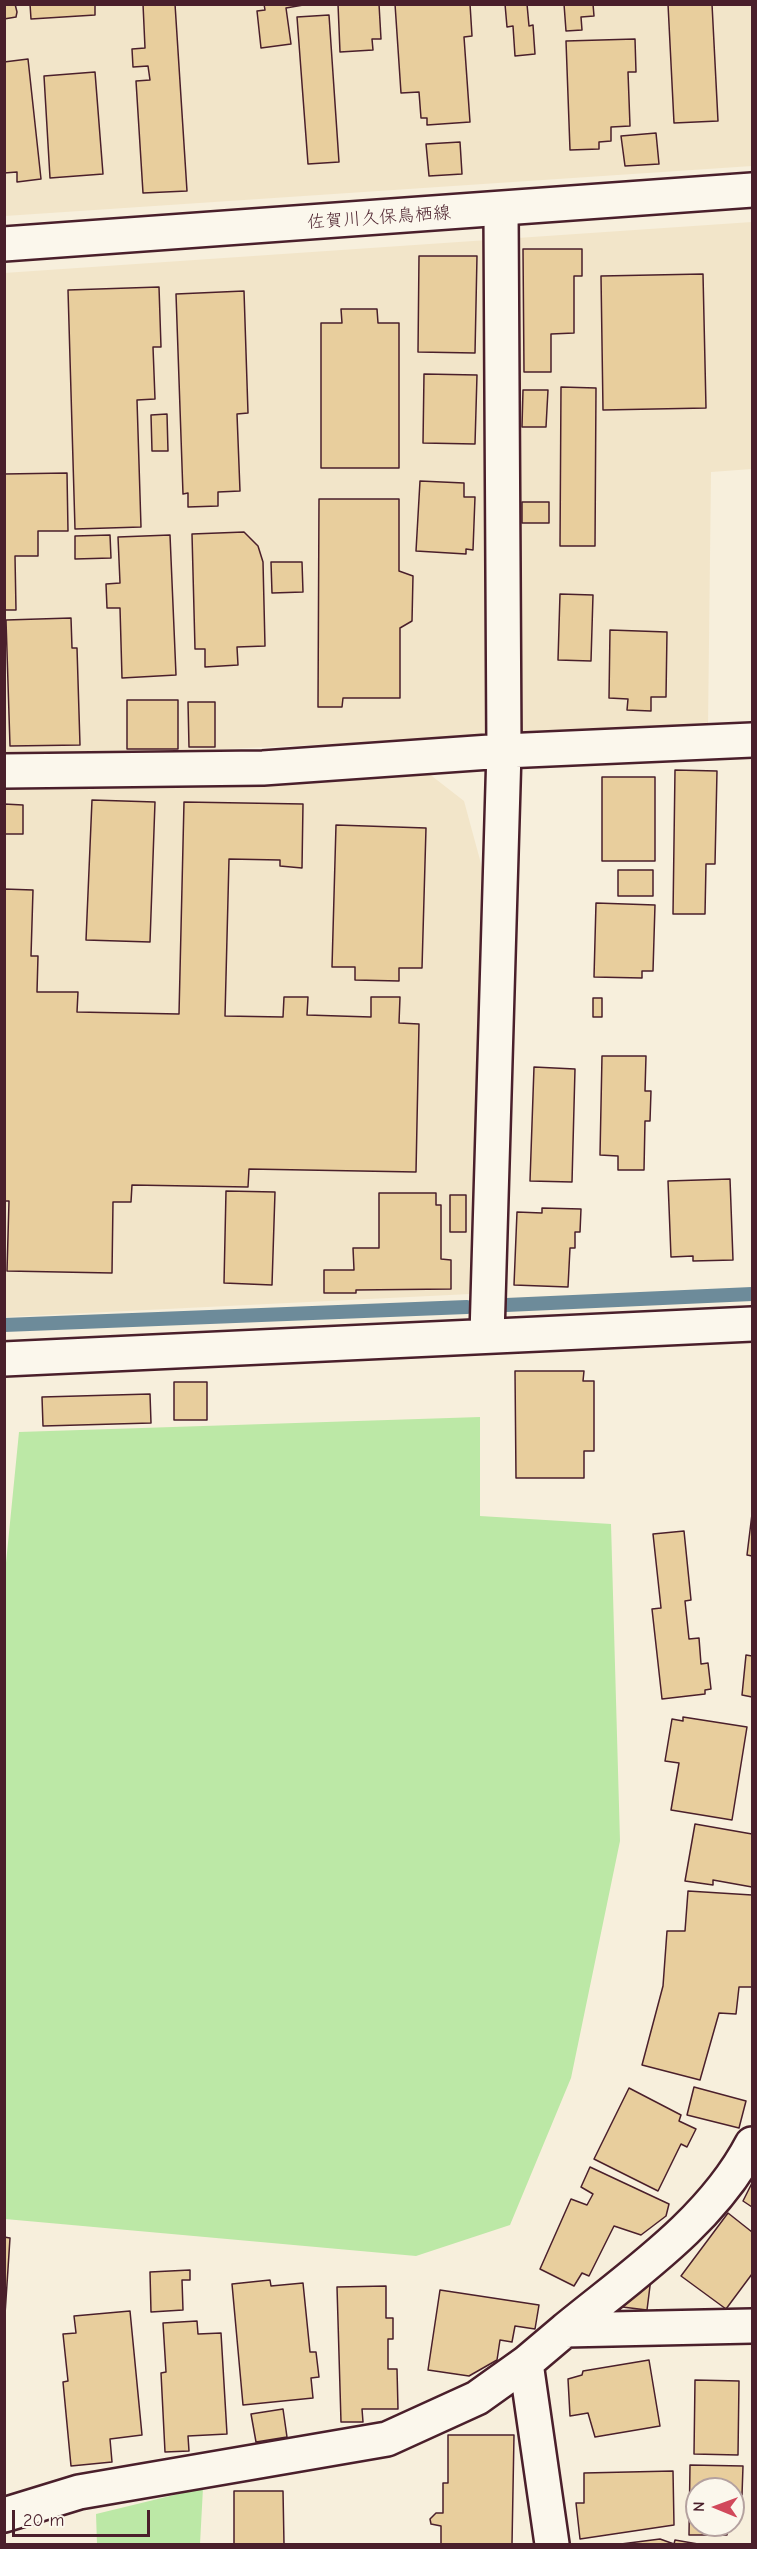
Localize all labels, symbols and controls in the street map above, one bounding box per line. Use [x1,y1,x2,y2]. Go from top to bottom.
street label: 佐賀川久保鳥栖線 [306,202,452,234]
north arrow [685,2477,745,2537]
scale bar [15,2498,153,2536]
text: N [690,2501,708,2512]
text: 20 m [23,2510,64,2531]

